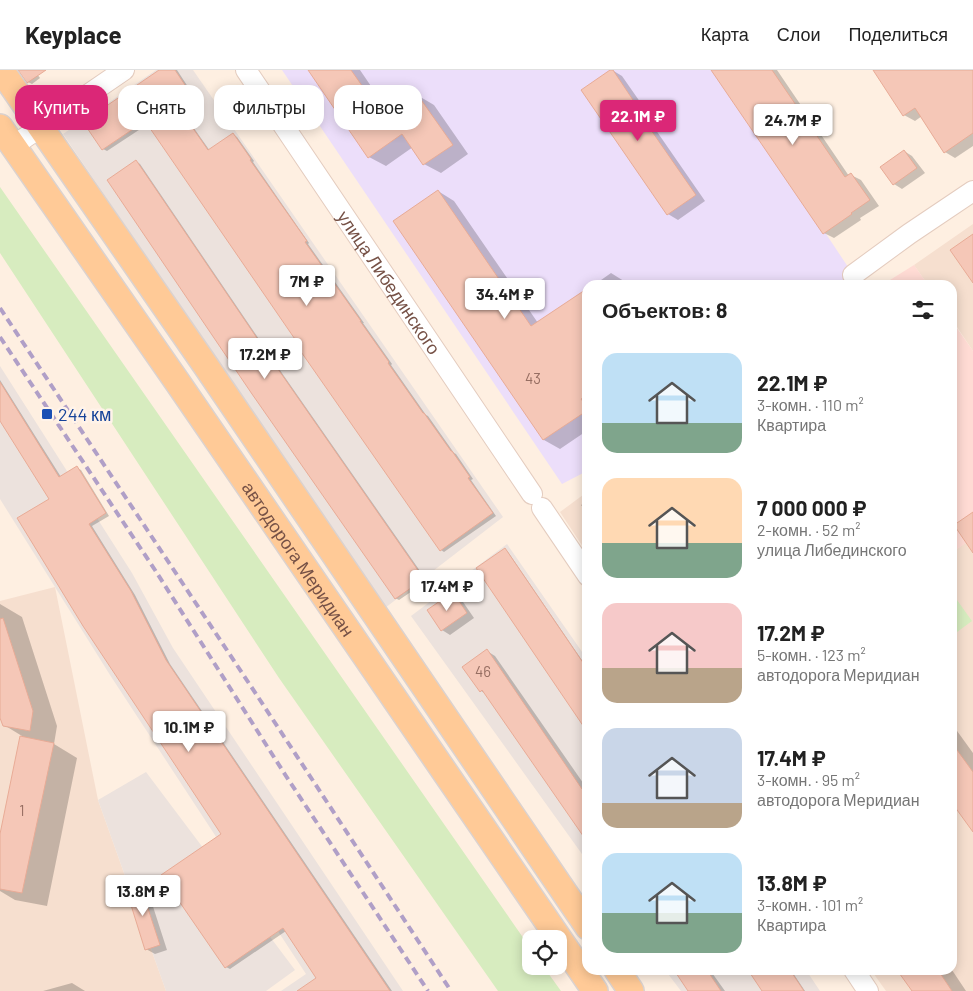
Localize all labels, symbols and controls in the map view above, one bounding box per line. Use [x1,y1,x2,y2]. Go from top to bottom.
text: Keyplace [25,20,122,49]
text: Карта [701,23,749,45]
text: Слои [777,23,821,45]
text: Поделиться [849,23,948,45]
chip: Купить [15,85,108,130]
chip: Снять [118,85,204,130]
chip: Фильтры [214,85,324,130]
chip: Новое [334,85,422,130]
pin: 22.1M ₽ [592,100,684,142]
pin: 24.7M ₽ [747,104,839,146]
text: 22.1M ₽ [611,106,665,125]
text: 24.7M ₽ [765,110,821,129]
street label: улица Либединского [333,206,445,358]
pin: 7M ₽ [277,264,337,307]
text: 7M ₽ [290,271,324,290]
pin: 34.4M ₽ [459,278,551,320]
text: 34.4M ₽ [476,284,534,303]
icon: filters [909,296,937,324]
text: Объектов: 8 [602,297,727,322]
pin: 17.2M ₽ [219,338,311,380]
text: 17.2M ₽ [239,344,291,363]
house number: 43 [525,369,541,387]
text: 22.1M ₽ [757,370,828,395]
icon: home [642,373,702,433]
text: 3-комн. · 110 m² [757,395,864,414]
place label: 244 км [58,403,111,425]
marker: 244 км [40,407,54,421]
text: Квартира [757,415,826,434]
street label: автодорога Меридиан [238,477,359,641]
text: 7 000 000 ₽ [757,495,867,520]
icon: home [642,498,702,558]
text: 2-комн. · 52 m² [757,520,860,539]
text: улица Либединского [757,540,907,559]
pin: 17.4M ₽ [401,570,493,612]
text: 17.4M ₽ [421,576,473,595]
text: 17.2M ₽ [757,620,825,645]
icon: home [642,623,702,683]
text: 5-комн. · 123 m² [757,645,866,664]
house number: 46 [475,662,491,680]
text: автодорога Меридиан [757,665,920,684]
pin: 10.1M ₽ [143,710,235,753]
text: 10.1M ₽ [164,717,214,736]
text: 17.4M ₽ [757,745,826,770]
icon: home [642,748,702,808]
text: 3-комн. · 95 m² [757,770,860,789]
text: автодорога Меридиан [757,790,920,809]
house number: 1 [19,801,25,819]
text: 13.8M ₽ [757,870,827,895]
icon: home [642,873,702,933]
pin: 13.8M ₽ [97,874,189,917]
text: 13.8M ₽ [116,881,170,900]
text: 3-комн. · 101 m² [757,895,863,914]
text: Квартира [757,915,826,934]
map controls [522,930,567,975]
button: locate [522,930,567,975]

